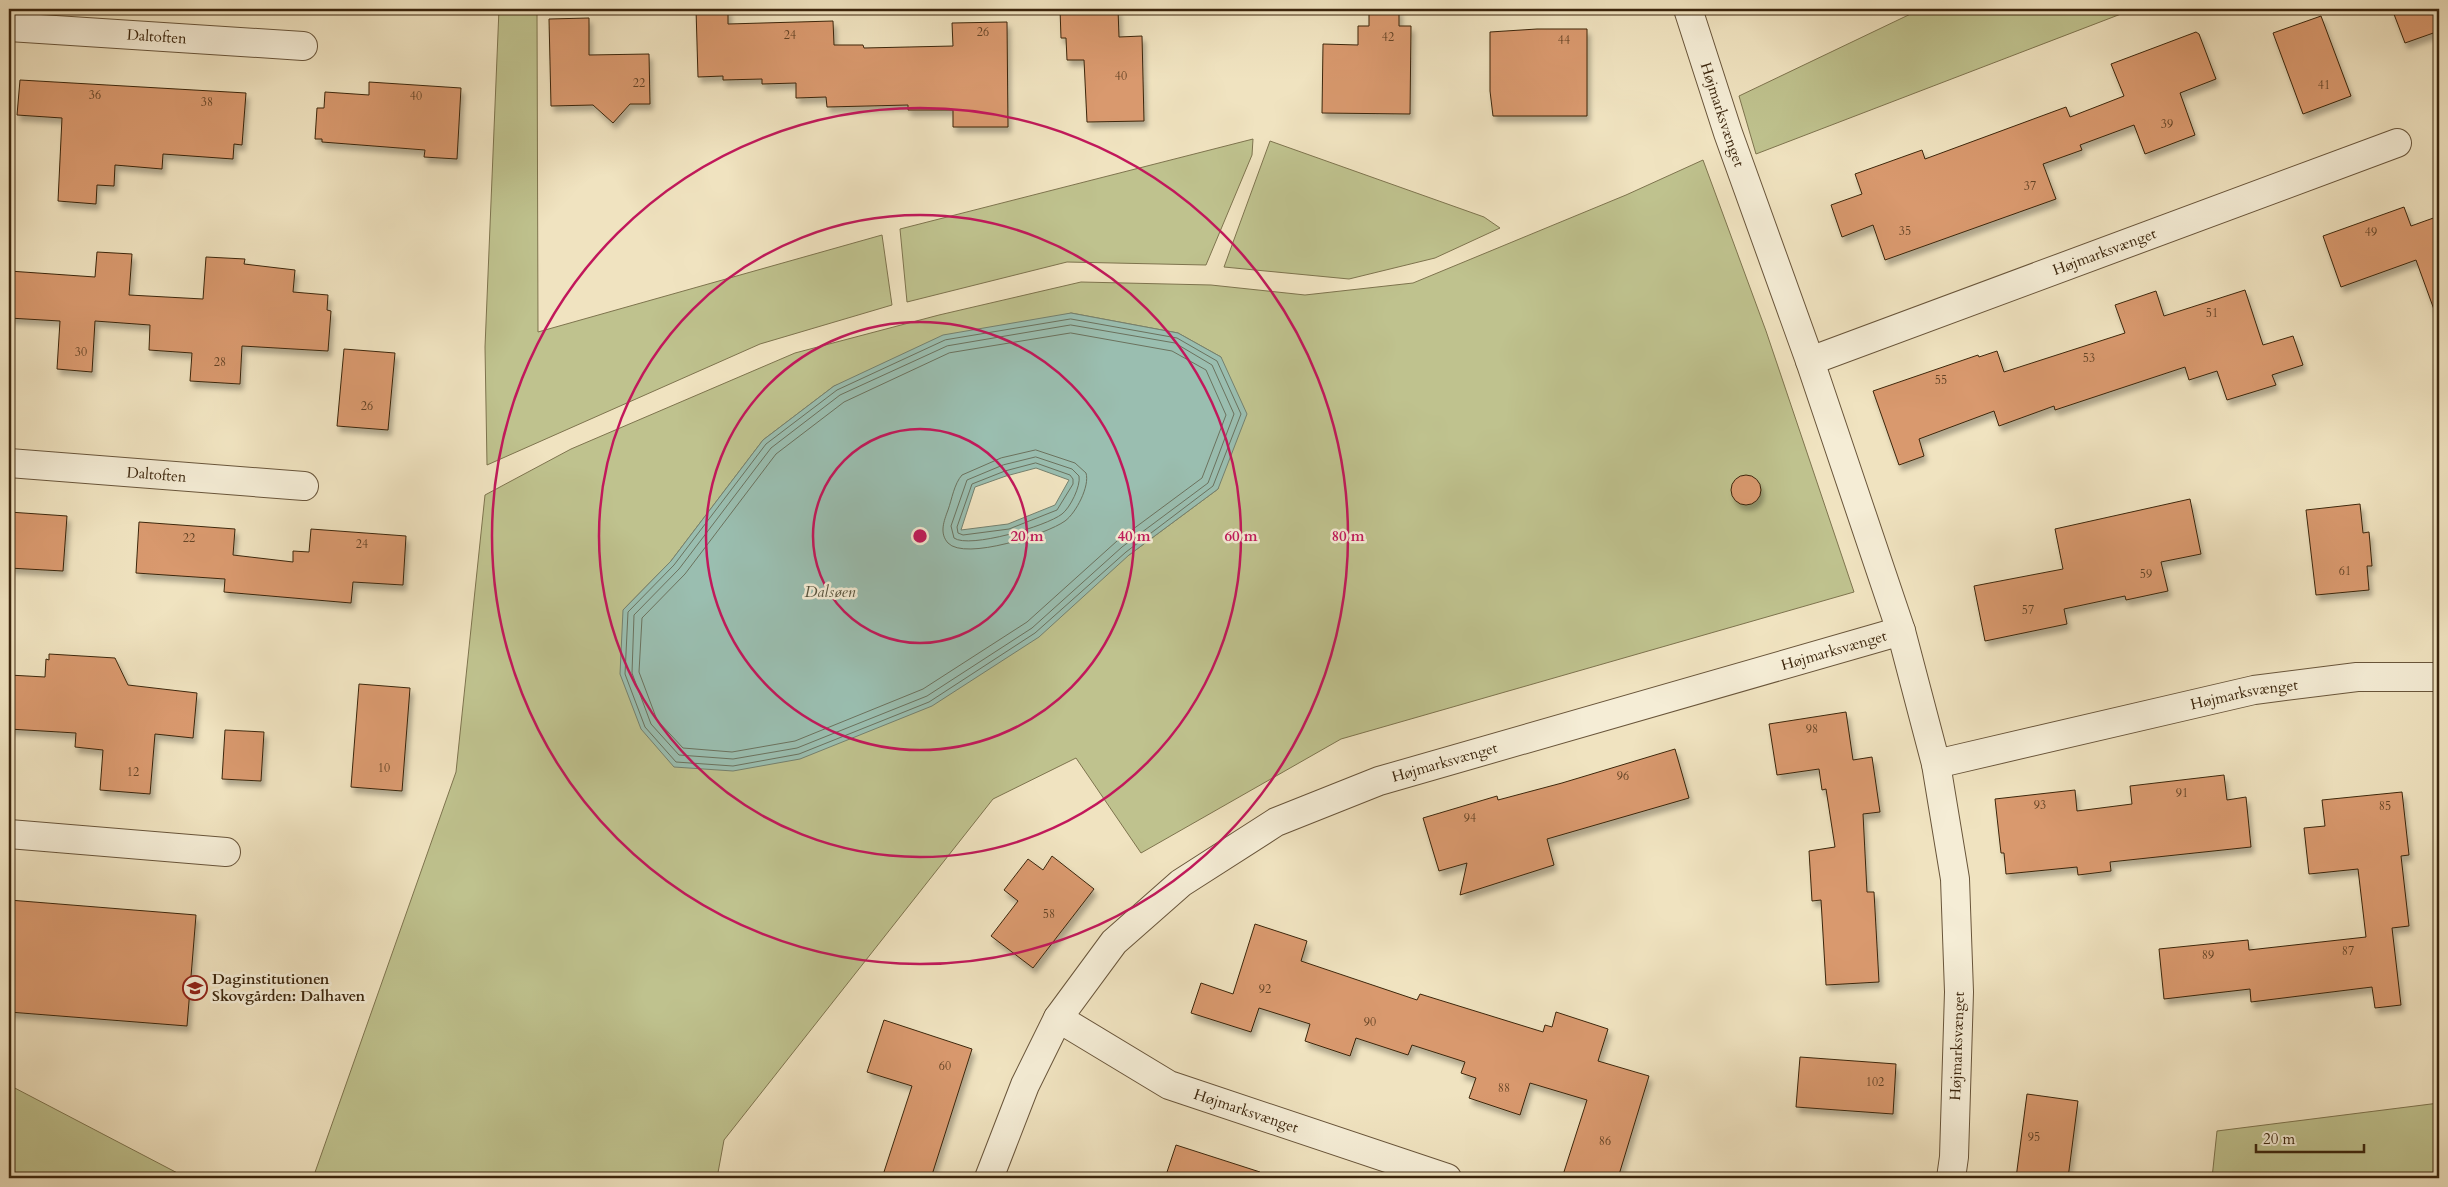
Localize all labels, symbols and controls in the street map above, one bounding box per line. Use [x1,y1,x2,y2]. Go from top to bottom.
house number: 26 [977,24,989,40]
street label: Daltoften [126,25,188,48]
house number: 24 [784,27,796,43]
house number: 42 [1382,29,1394,45]
house number: 44 [1558,32,1570,48]
street label: Højmarksvænget [1696,60,1749,170]
house number: 40 [1115,68,1127,84]
house number: 22 [633,75,645,91]
house number: 41 [2318,77,2330,93]
house number: 36 [89,87,101,103]
house number: 40 [410,88,422,104]
house number: 38 [201,94,213,110]
house number: 39 [2161,116,2173,132]
house number: 37 [2024,178,2036,194]
house number: 35 [1899,223,1911,239]
street label: Højmarksvænget [2050,223,2159,280]
house number: 49 [2365,224,2377,240]
house number: 51 [2206,305,2218,321]
house number: 30 [75,344,87,360]
house number: 53 [2083,350,2095,366]
house number: 28 [214,354,226,370]
house number: 55 [1935,372,1947,388]
house number: 26 [361,398,373,414]
street label: Daltoften [126,462,188,487]
text: 20 m [1010,526,1044,546]
text: 40 m [1117,526,1151,546]
text: 60 m [1224,526,1258,546]
text: 80 m [1331,526,1365,546]
centre of rings [911,527,929,545]
house number: 22 [183,530,195,546]
house number: 24 [356,536,368,552]
house number: 61 [2339,563,2351,579]
house number: 59 [2140,566,2152,582]
water label: Dalsøen [805,581,856,603]
house number: 57 [2022,602,2034,618]
street label: Højmarksvænget [1779,626,1889,675]
street label: Højmarksvænget [2188,675,2299,714]
house number: 98 [1806,721,1818,737]
street label: Højmarksvænget [1389,737,1500,787]
house number: 10 [378,760,390,776]
house number: 12 [127,764,139,780]
house number: 96 [1617,768,1629,784]
house number: 91 [2176,785,2188,801]
house number: 93 [2034,797,2046,813]
house number: 85 [2379,798,2391,814]
house number: 94 [1464,810,1476,826]
house number: 58 [1043,906,1055,922]
house number: 87 [2342,943,2354,959]
house number: 89 [2202,947,2214,963]
place label: Daginstitutionen Skovgården: Dalhaven [212,969,365,1006]
school or university icon: Daginstitutionen Skovgården: Dalhaven [182,975,208,1001]
house number: 92 [1259,981,1271,997]
street label: Højmarksvænget [1945,991,1969,1101]
house number: 90 [1364,1014,1376,1030]
house number: 60 [939,1058,951,1074]
house number: 102 [1866,1074,1884,1090]
house number: 88 [1498,1080,1510,1096]
street label: Højmarksvænget [1191,1084,1301,1138]
scale bar [2256,1122,2363,1154]
house number: 95 [2028,1129,2040,1145]
text: 20 m [2263,1129,2295,1149]
house number: 86 [1599,1133,1611,1149]

